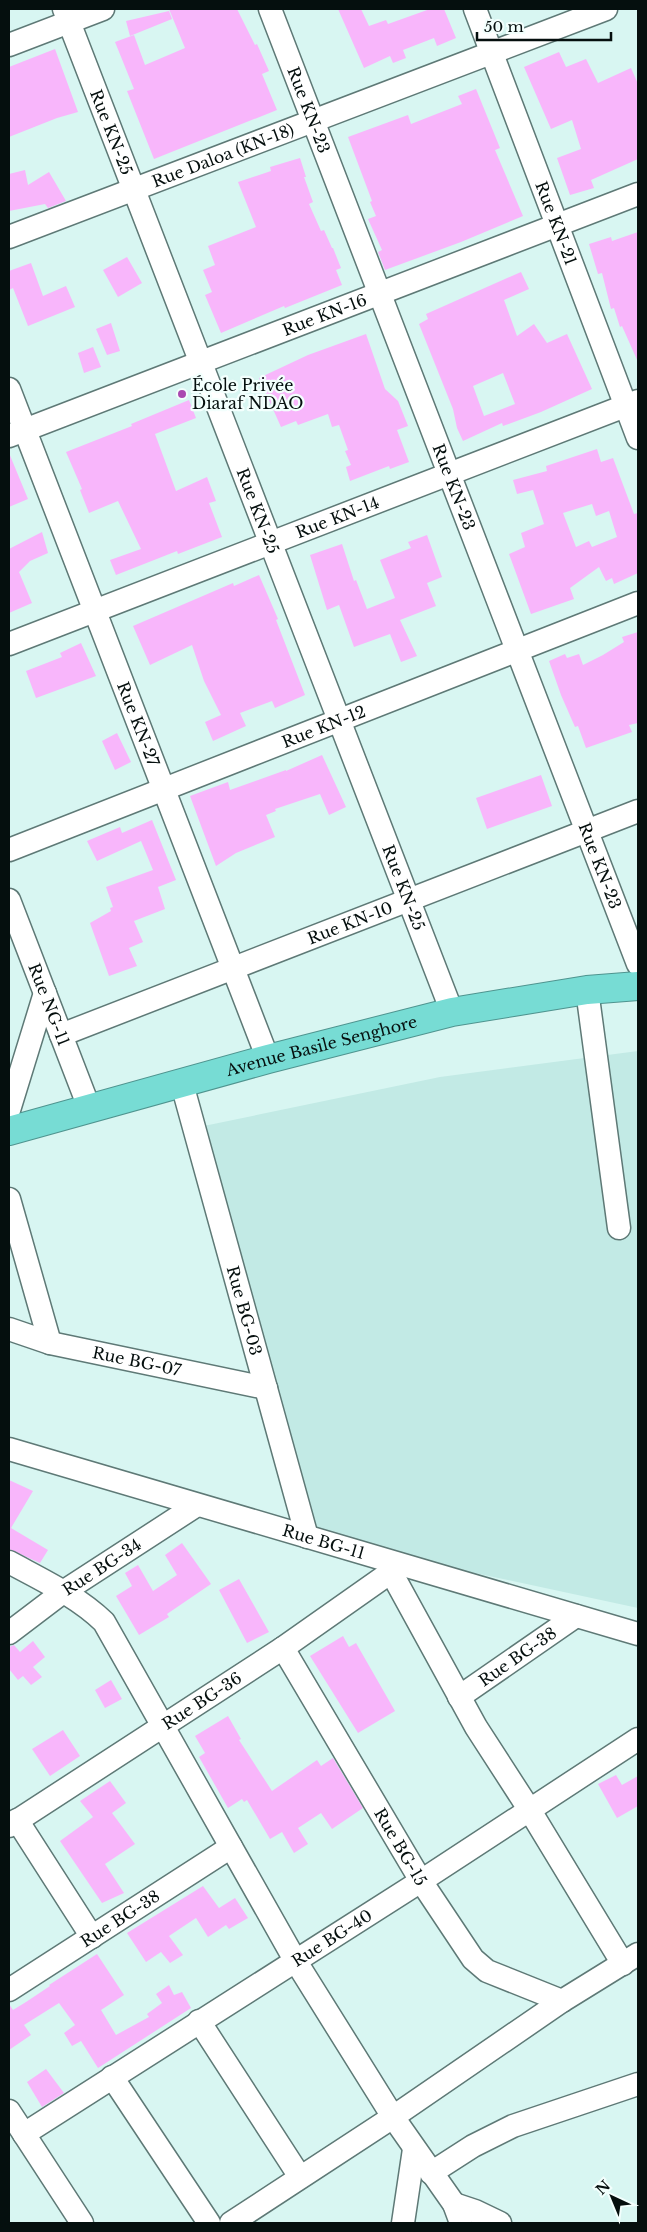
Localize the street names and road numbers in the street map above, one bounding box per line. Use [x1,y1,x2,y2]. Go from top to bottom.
street label: Rue KN-23 [283,64,335,156]
street label: Rue KN-25 [86,86,137,178]
street label: Rue Daloa (KN-18) [149,119,297,191]
street label: Rue KN-21 [531,178,581,268]
street label: Rue KN-16 [279,289,369,340]
street label: Rue KN-23 [428,441,480,533]
street label: Rue KN-25 [232,465,284,556]
street label: Rue KN-14 [293,492,382,542]
street label: Rue KN-27 [113,679,164,770]
street label: Rue KN-12 [279,701,368,752]
street label: Rue KN-23 [574,820,626,912]
street label: Rue KN-25 [378,842,429,933]
street label: Rue KN-10 [304,897,395,948]
street label: Rue NG-11 [24,960,74,1049]
street label: Avenue Basile Senghore [223,1011,419,1080]
street label: Rue BG-03 [223,1264,266,1358]
street label: Rue BG-07 [91,1342,184,1380]
street label: Rue BG-11 [280,1520,367,1563]
street label: Rue BG-34 [59,1534,145,1600]
street label: Rue BG-38 [475,1623,560,1691]
street label: Rue BG-36 [158,1668,245,1734]
street label: Rue BG-15 [370,1804,431,1889]
street label: Rue BG-38 [77,1886,163,1951]
street label: Rue BG-40 [288,1905,376,1971]

